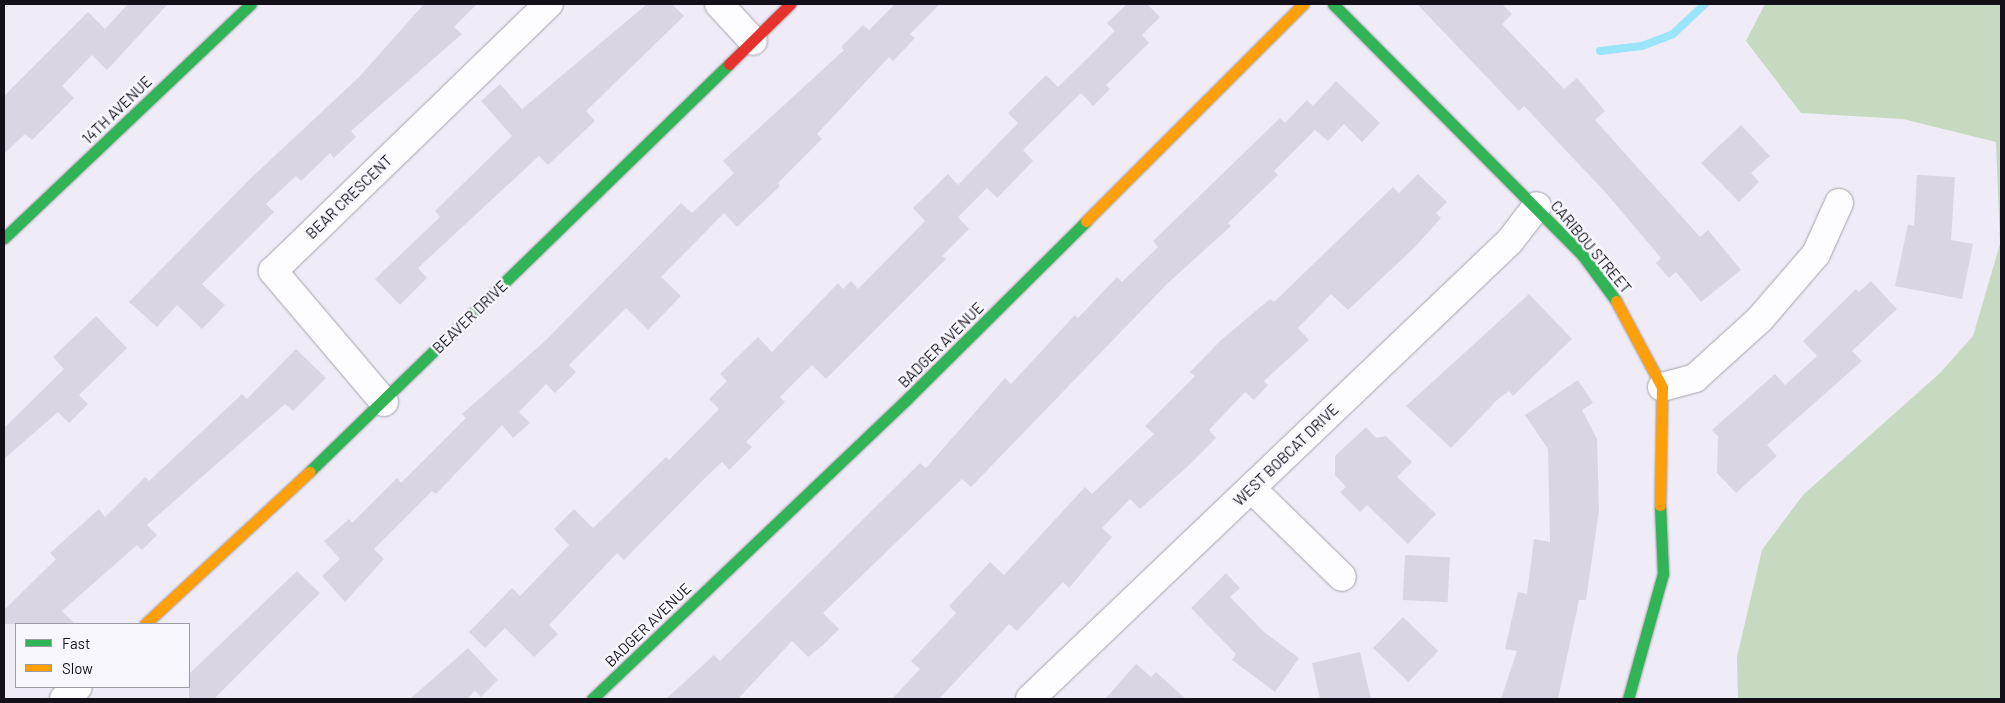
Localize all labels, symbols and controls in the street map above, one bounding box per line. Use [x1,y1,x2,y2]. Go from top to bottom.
street label: 14TH AVENUE [78,72,156,148]
street label: BEAR CRESCENT [302,151,396,243]
street label: CARIBOU STREET [1547,197,1635,297]
street label: BEAVER DRIVE [429,277,511,357]
street label: BADGER AVENUE [895,299,987,391]
street label: WEST BOBCAT DRIVE [1230,400,1342,510]
street label: BADGER AVENUE [601,579,695,671]
legend [15,623,190,688]
text: Fast [62,634,90,652]
text: Slow [62,659,93,677]

